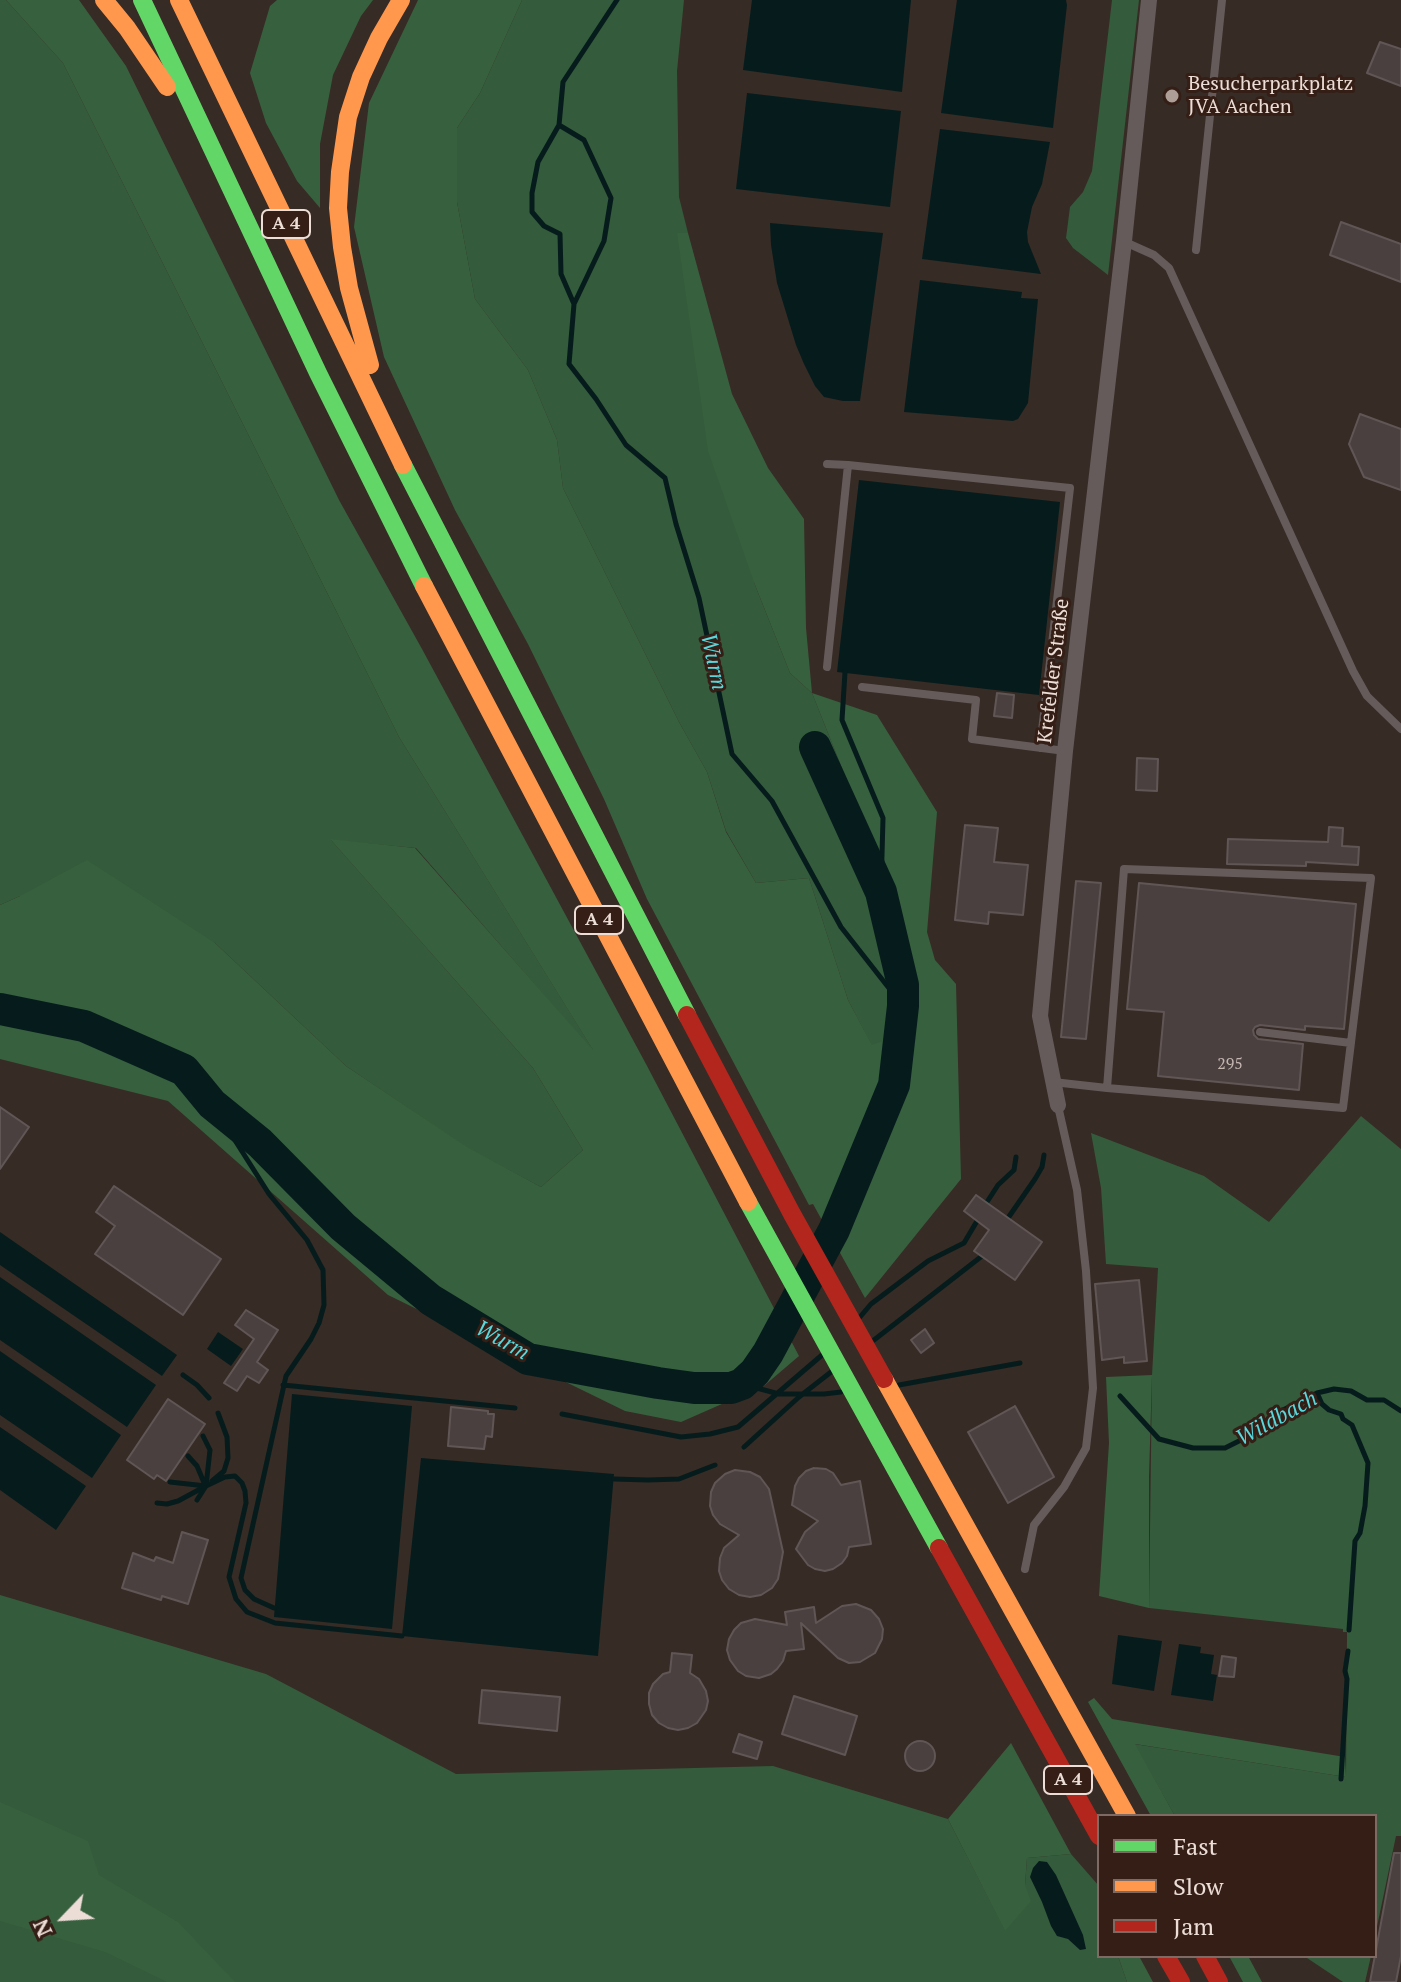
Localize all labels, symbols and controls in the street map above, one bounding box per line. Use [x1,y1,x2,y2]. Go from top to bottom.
place label: Besucherparkplatz JVA Aachen [1188,72,1353,119]
marker: Besucherparkplatz JVA Aachen [1163,87,1181,105]
road number: A 4 [262,210,310,238]
street label: Krefelder Straße [1033,597,1075,745]
water label: Wurm [694,631,732,693]
road number: A 4 [575,906,623,934]
house number: 295 [1217,1054,1243,1074]
water label: Wurm [470,1315,534,1367]
water label: Wildbach [1232,1386,1322,1452]
road number: A 4 [1044,1766,1092,1794]
legend [1097,1814,1377,1958]
text: Fast [1173,1830,1217,1862]
text: Slow [1173,1870,1224,1902]
north arrow [24,1878,104,1958]
text: Jam [1173,1910,1214,1942]
text: N [25,1915,58,1942]

